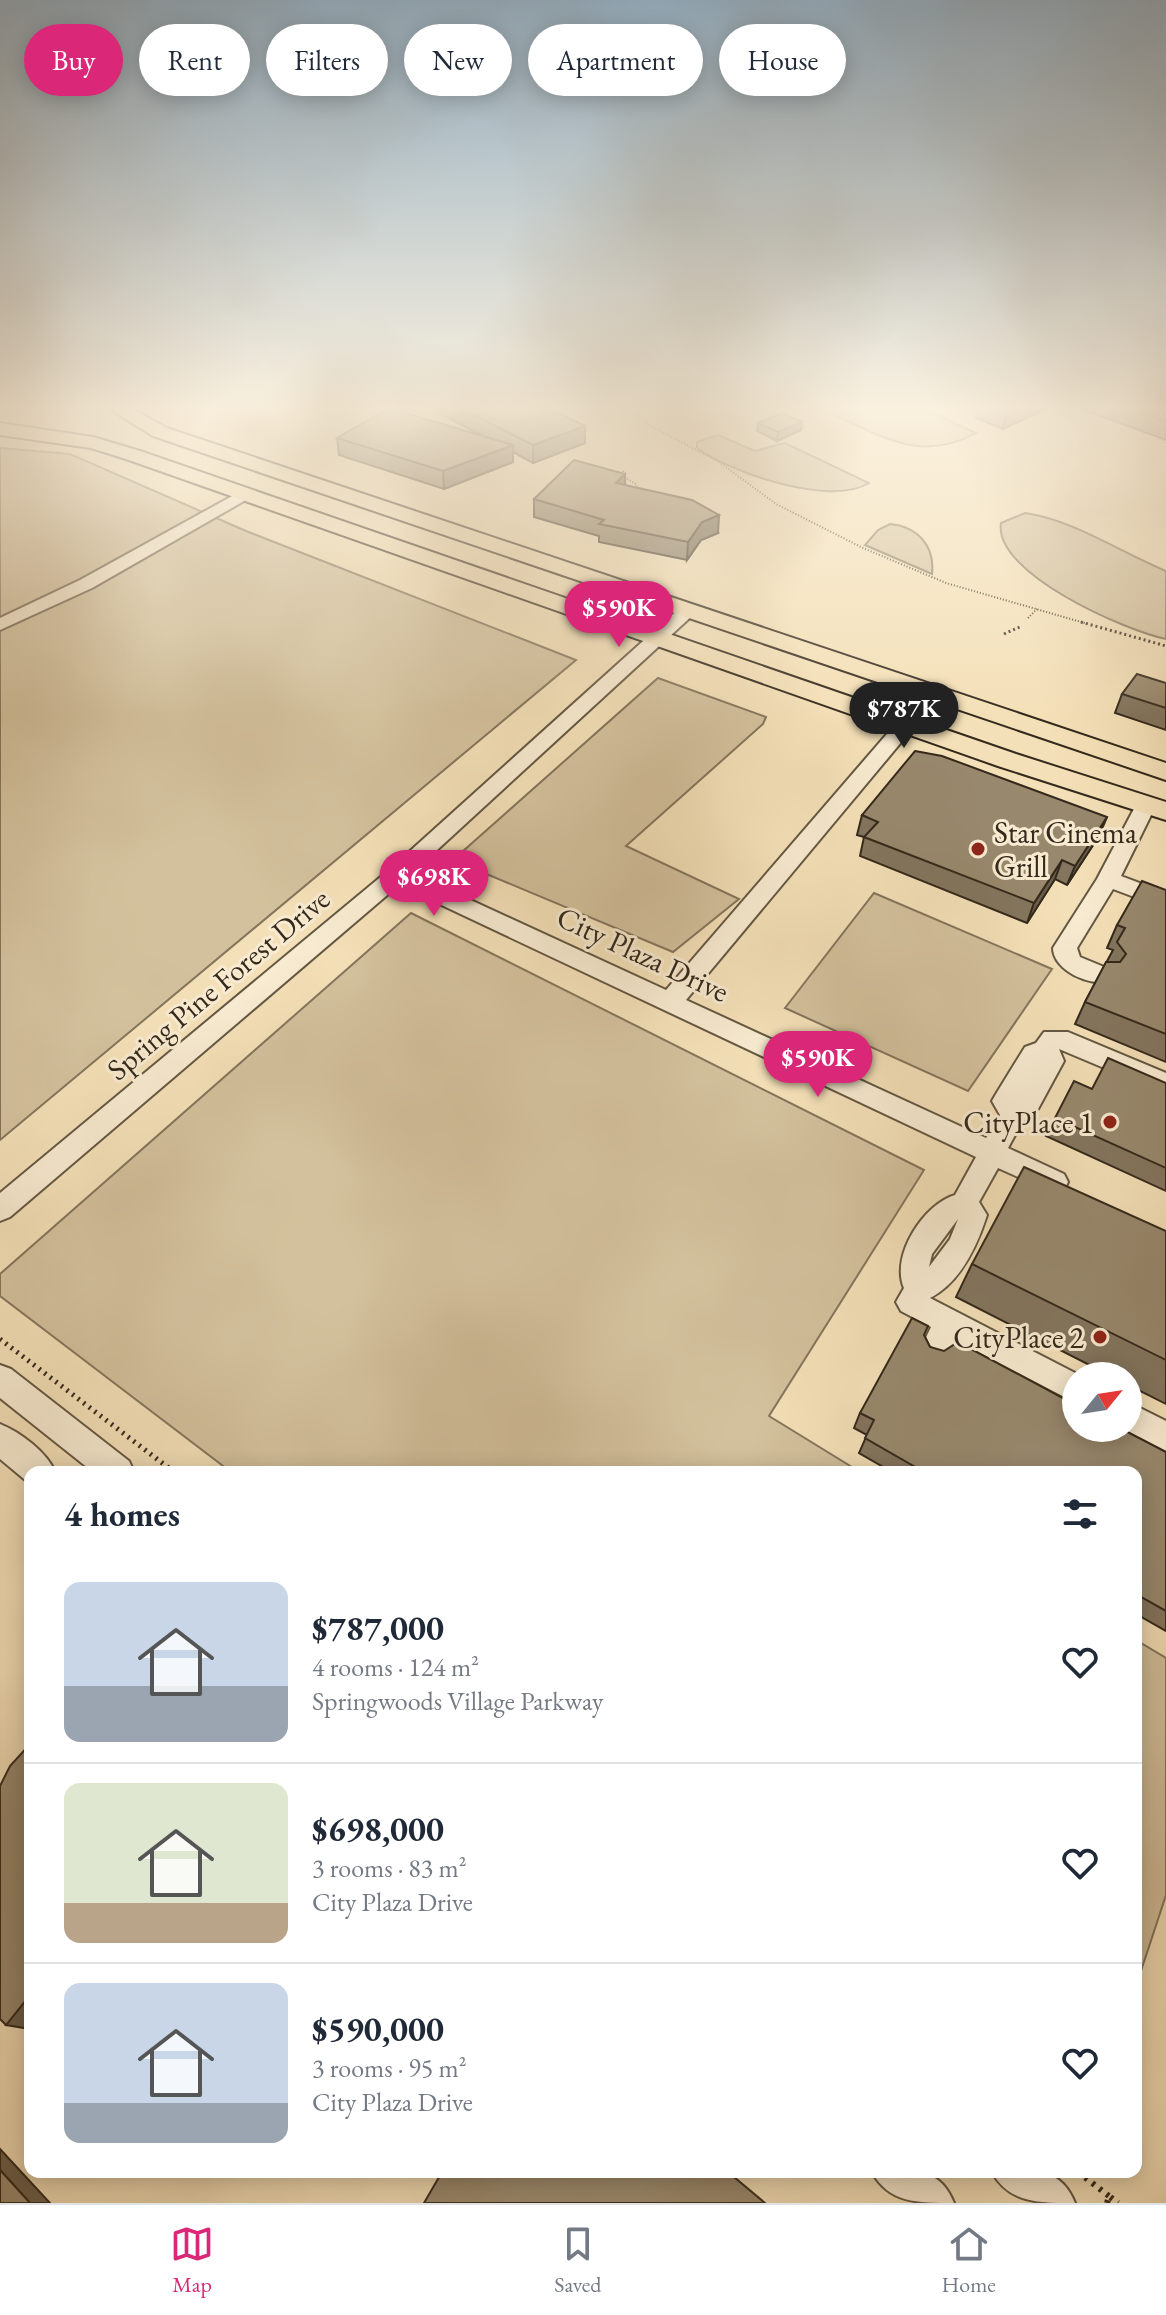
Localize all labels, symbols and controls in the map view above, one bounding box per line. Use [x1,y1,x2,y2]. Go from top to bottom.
chip: Buy [24,24,123,96]
chip: Rent [139,24,250,96]
chip: Filters [266,24,388,96]
chip: New [404,24,512,96]
chip: Apartment [528,24,703,96]
chip: House [719,24,846,96]
pin: $590K [563,581,675,649]
text: $590K [582,590,656,624]
pin: $787K [848,682,960,750]
text: $787K [867,691,941,725]
place label: Star Cinema Grill [994,813,1137,886]
marker: Star Cinema Grill [969,840,987,858]
pin: $698K [378,850,490,918]
text: $698K [397,859,471,893]
street label: Spring Pine Forest Drive [98,879,338,1089]
street label: City Plaza Drive [551,897,735,1011]
pin: $590K [762,1031,874,1099]
text: $590K [781,1040,855,1074]
place label: CityPlace 1 [963,1103,1094,1142]
marker: CityPlace 1 [1101,1113,1119,1131]
place label: CityPlace 2 [953,1318,1085,1357]
marker: CityPlace 2 [1091,1328,1109,1346]
north arrow [1062,1362,1142,1442]
map controls [1062,1362,1142,1442]
text: 4 homes [64,1492,180,1536]
icon: filters [1058,1492,1102,1536]
text: $787,000 [312,1606,444,1650]
icon: home [128,1614,224,1710]
icon: heart [1058,1640,1102,1684]
text: 4 rooms · 124 m² [312,1650,479,1684]
text: Springwoods Village Parkway [312,1684,603,1718]
text: $698,000 [312,1807,444,1851]
icon: home [128,1815,224,1911]
icon: heart [1058,1841,1102,1885]
text: 3 rooms · 83 m² [312,1851,467,1885]
text: City Plaza Drive [312,1885,473,1919]
text: $590,000 [312,2007,444,2051]
icon: home [128,2015,224,2111]
icon: heart [1058,2041,1102,2085]
text: 3 rooms · 95 m² [312,2051,467,2085]
text: City Plaza Drive [312,2085,473,2119]
tab: Map [170,2222,214,2299]
tab: Saved [554,2222,601,2299]
tab: Home [942,2222,996,2299]

